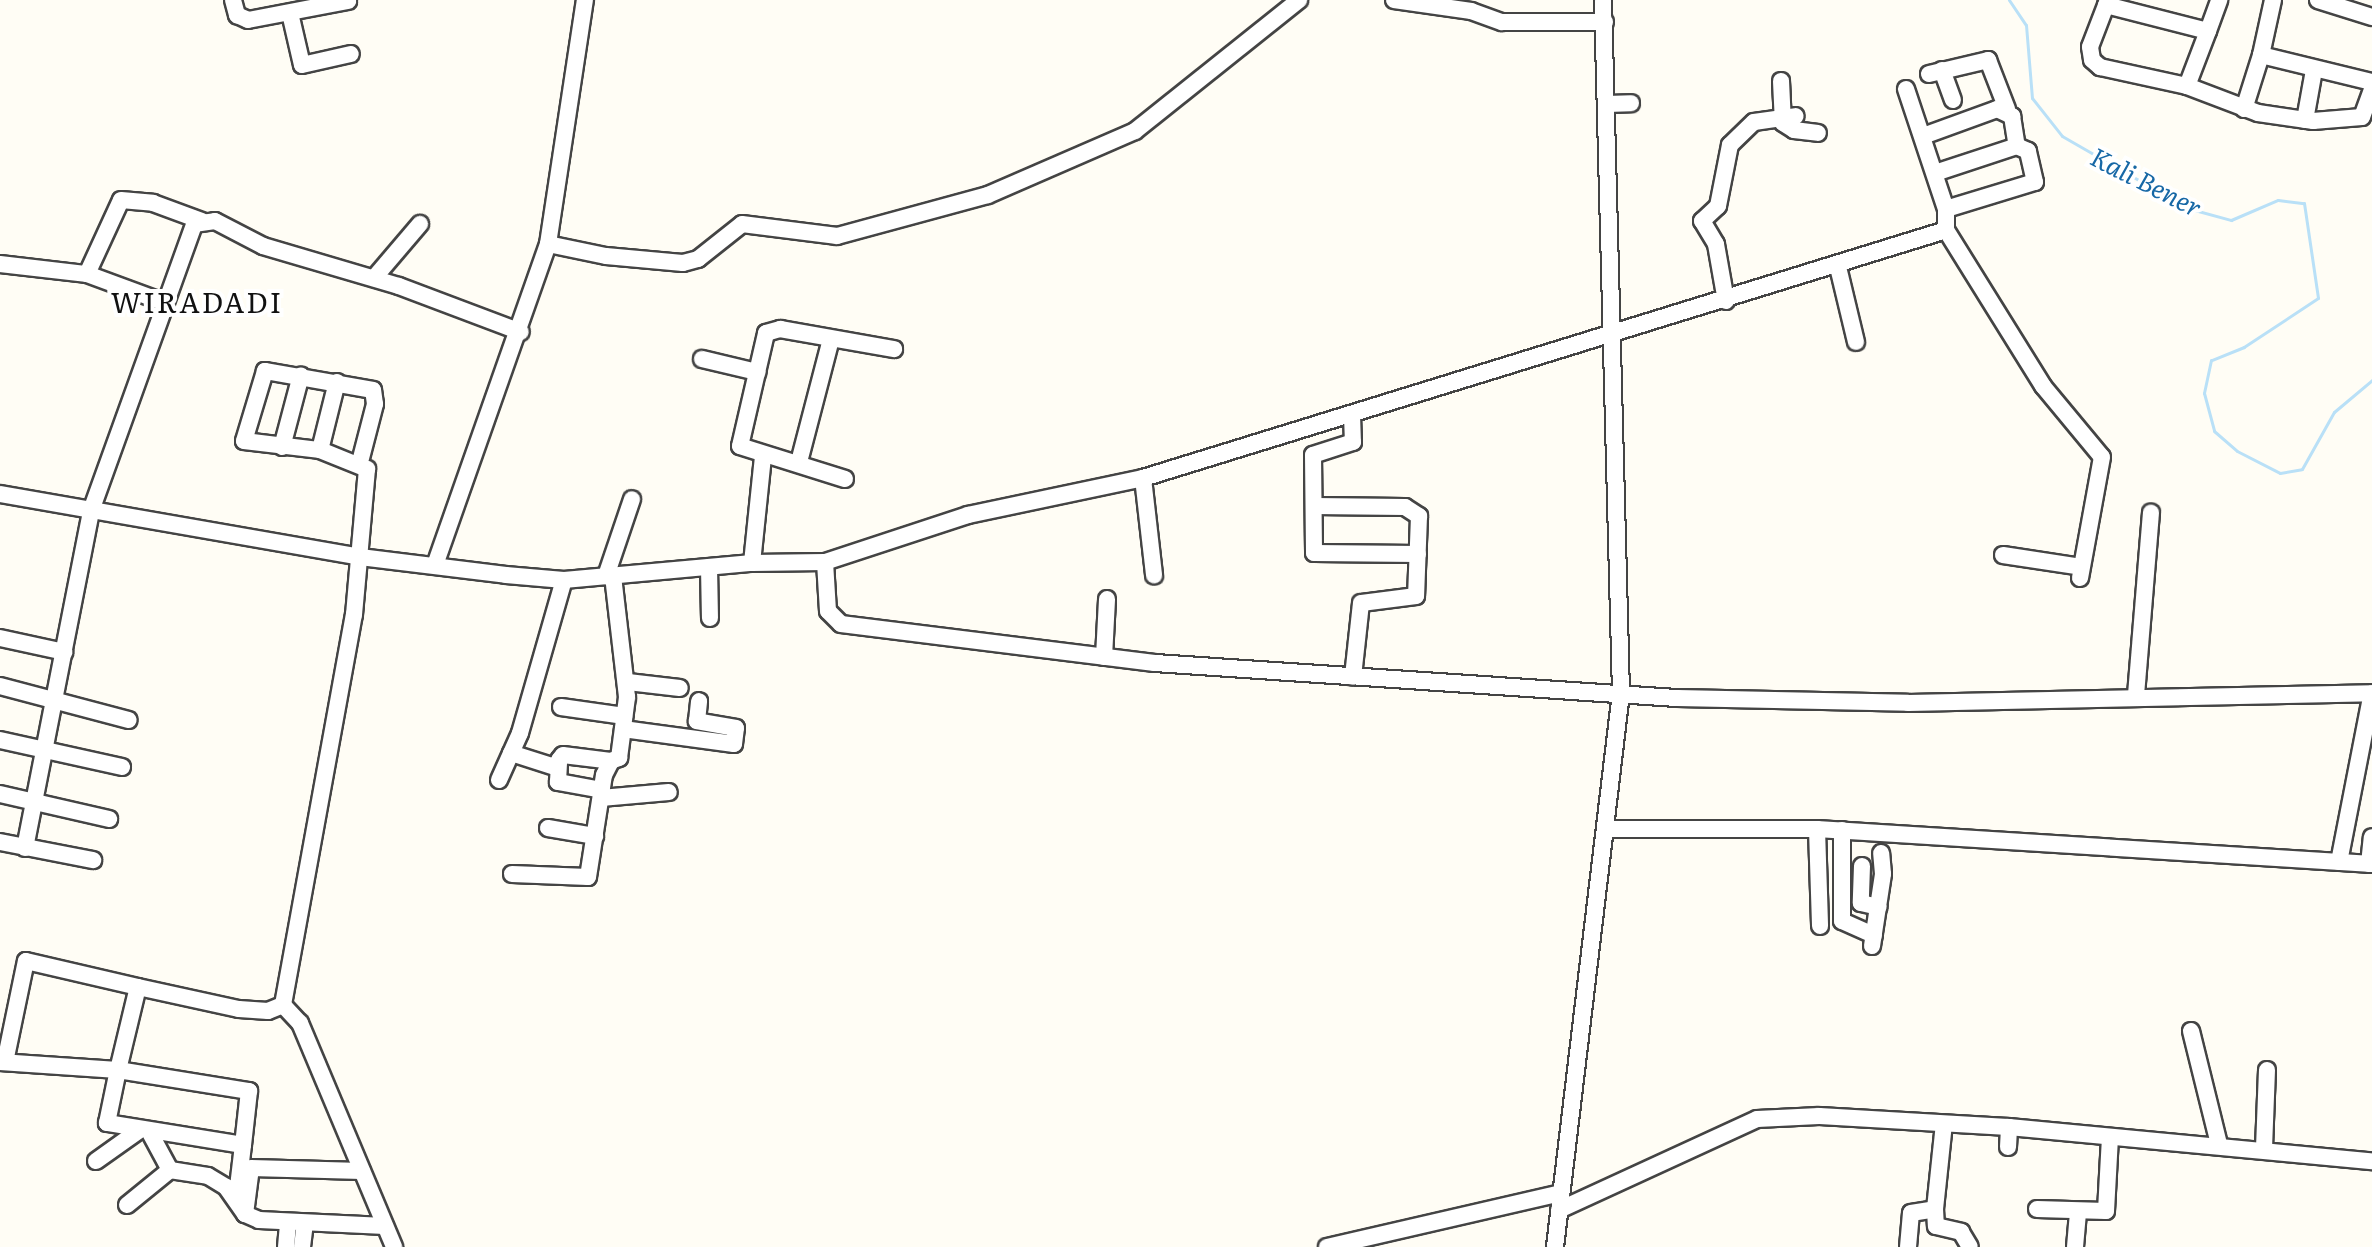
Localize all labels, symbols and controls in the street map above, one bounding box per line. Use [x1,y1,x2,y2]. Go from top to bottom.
water label: Kali Bener [2086,140,2208,222]
district label: WIRADADI [111,284,283,318]

